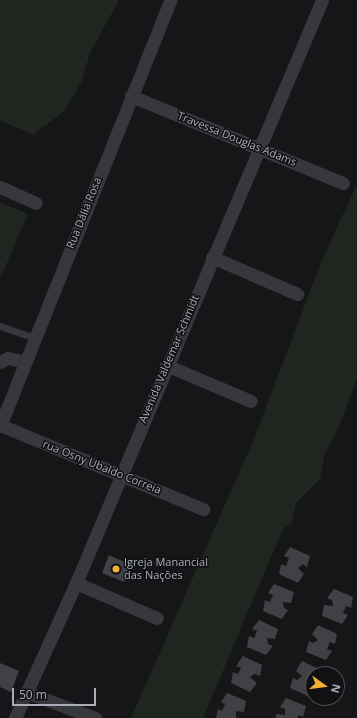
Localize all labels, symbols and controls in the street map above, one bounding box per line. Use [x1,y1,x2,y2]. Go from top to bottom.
street label: Travessa Douglas Adams [176,109,298,169]
street label: Rua Dália Rosa [64,175,104,251]
street label: Avenida Valdemar Schmidt [136,293,202,425]
street label: rua Osny Ubaldo Correia [41,437,163,497]
place label: Igreja Manancial das Nações [124,556,208,582]
marker: Igreja Manancial das Nações [111,564,121,574]
north arrow [305,666,345,706]
scale bar [14,680,98,706]
text: N [328,683,345,695]
text: 50 m [19,686,47,703]

